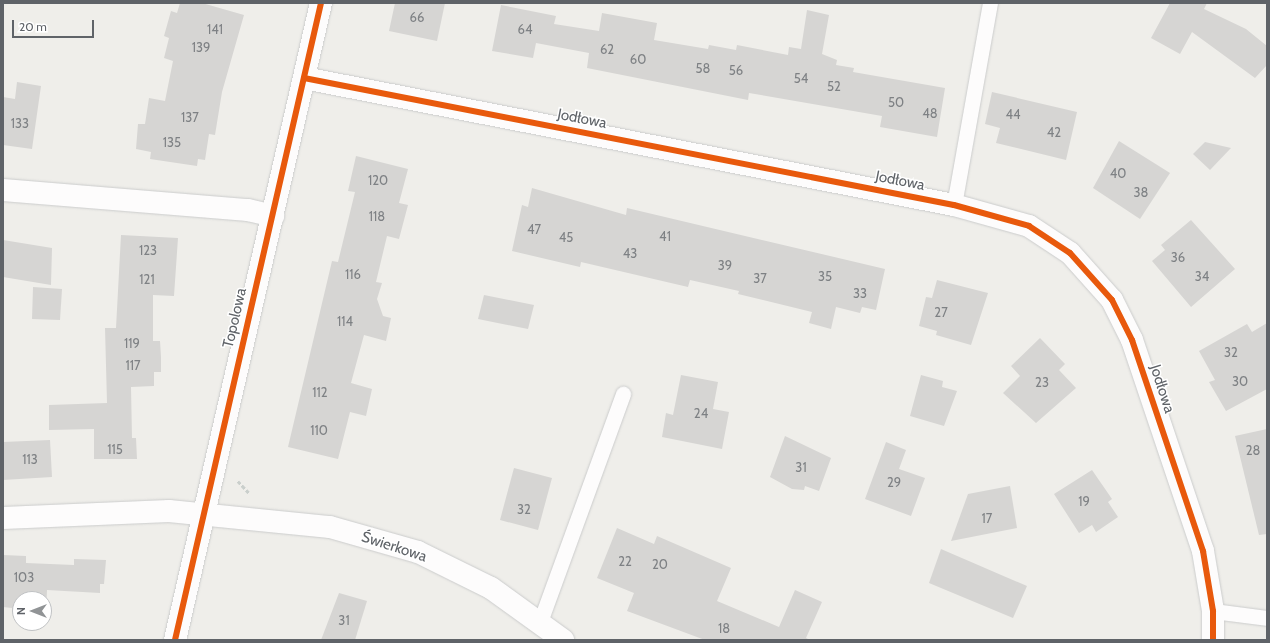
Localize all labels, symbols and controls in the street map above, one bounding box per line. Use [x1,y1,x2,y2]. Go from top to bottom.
house number: 66 [410,9,424,25]
scale bar [14,12,96,38]
text: 20 m [19,19,47,34]
house number: 141 [207,21,223,37]
house number: 64 [518,21,532,37]
house number: 139 [192,39,210,55]
house number: 62 [600,41,614,57]
house number: 60 [630,51,646,67]
house number: 58 [696,60,710,76]
house number: 56 [729,62,743,78]
house number: 54 [794,70,808,86]
house number: 52 [827,78,841,94]
house number: 50 [888,94,904,110]
street label: Jodłowa [556,105,608,133]
house number: 48 [922,105,938,121]
house number: 44 [1005,106,1021,122]
house number: 137 [181,109,199,125]
house number: 133 [11,115,29,131]
house number: 42 [1047,124,1061,140]
house number: 135 [163,134,181,150]
house number: 40 [1110,165,1126,181]
street label: Jodłowa [874,167,926,195]
house number: 120 [368,172,388,188]
house number: 38 [1134,184,1148,200]
house number: 118 [369,208,385,224]
house number: 47 [527,221,541,237]
house number: 41 [659,228,671,244]
house number: 45 [559,229,573,245]
house number: 123 [139,242,157,258]
house number: 43 [623,245,637,261]
house number: 36 [1171,249,1185,265]
house number: 39 [718,257,732,273]
house number: 116 [345,266,361,282]
house number: 35 [818,268,832,284]
house number: 34 [1195,268,1209,284]
house number: 37 [753,270,767,286]
house number: 121 [139,271,155,287]
house number: 33 [853,285,867,301]
street label: Topolowa [219,286,251,350]
house number: 27 [934,304,948,320]
house number: 114 [337,313,353,329]
house number: 119 [124,335,140,351]
house number: 32 [1224,344,1238,360]
house number: 117 [125,357,141,373]
street label: Jodłowa [1146,362,1178,416]
house number: 30 [1232,373,1248,389]
house number: 23 [1035,374,1049,390]
house number: 112 [312,384,328,400]
house number: 24 [694,405,708,421]
house number: 110 [310,422,328,438]
house number: 115 [107,441,123,457]
house number: 28 [1246,442,1260,458]
house number: 113 [22,451,38,467]
house number: 31 [795,459,807,475]
house number: 29 [887,474,901,490]
house number: 19 [1078,493,1090,509]
house number: 32 [517,501,531,517]
house number: 17 [982,510,992,526]
street label: Świerkowa [359,528,429,566]
house number: 22 [618,553,632,569]
house number: 20 [652,556,668,572]
house number: 103 [14,569,34,585]
north arrow [12,591,52,631]
text: N [14,607,28,615]
house number: 31 [338,612,350,628]
house number: 18 [718,620,730,636]

